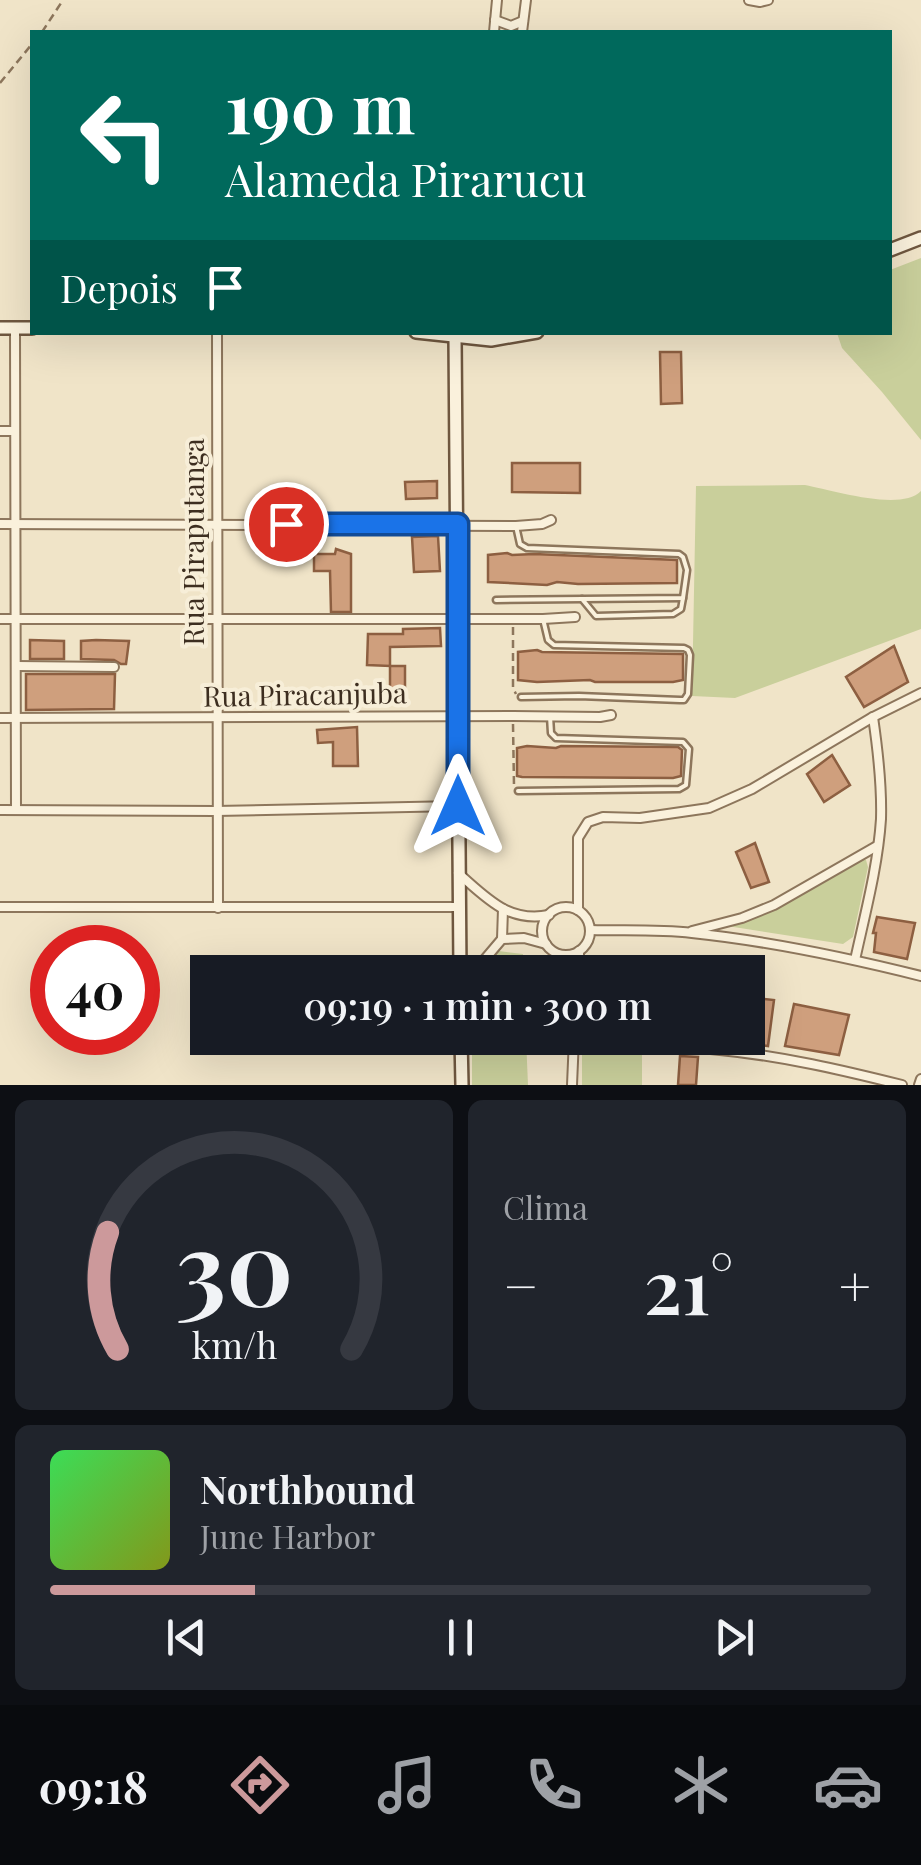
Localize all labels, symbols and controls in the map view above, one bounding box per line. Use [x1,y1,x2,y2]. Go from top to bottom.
text: 190 m [225,58,415,152]
icon: left [60,70,190,200]
text: Alameda Pirarucu [225,148,587,208]
icon: arrive [198,260,253,315]
text: Depois [60,262,178,313]
street label: Rua Piraputanga [174,438,211,646]
pin [244,482,329,567]
icon: arrive [259,497,314,552]
street label: Rua Piracanjuba [203,673,407,714]
position arrow [406,754,510,858]
speed limit sign: 40 [30,925,160,1055]
text: 09:19 · 1 min · 300 m [303,979,652,1030]
text: Clima [503,1185,588,1228]
text: 30 [175,1194,293,1333]
text: 21° [644,1234,734,1334]
text: − [503,1247,539,1321]
text: + [839,1247,871,1321]
text: km/h [191,1320,277,1368]
text: Northbound [200,1463,415,1514]
text: June Harbor [200,1514,375,1557]
icon: previous [159,1610,214,1665]
icon: pause [433,1610,488,1665]
icon: next [707,1610,762,1665]
icon: directions [225,1750,295,1820]
icon: music [372,1750,442,1820]
icon: phone [519,1750,589,1820]
icon: climate [666,1750,736,1820]
icon: car [813,1750,883,1820]
text: 09:18 [38,1755,148,1815]

